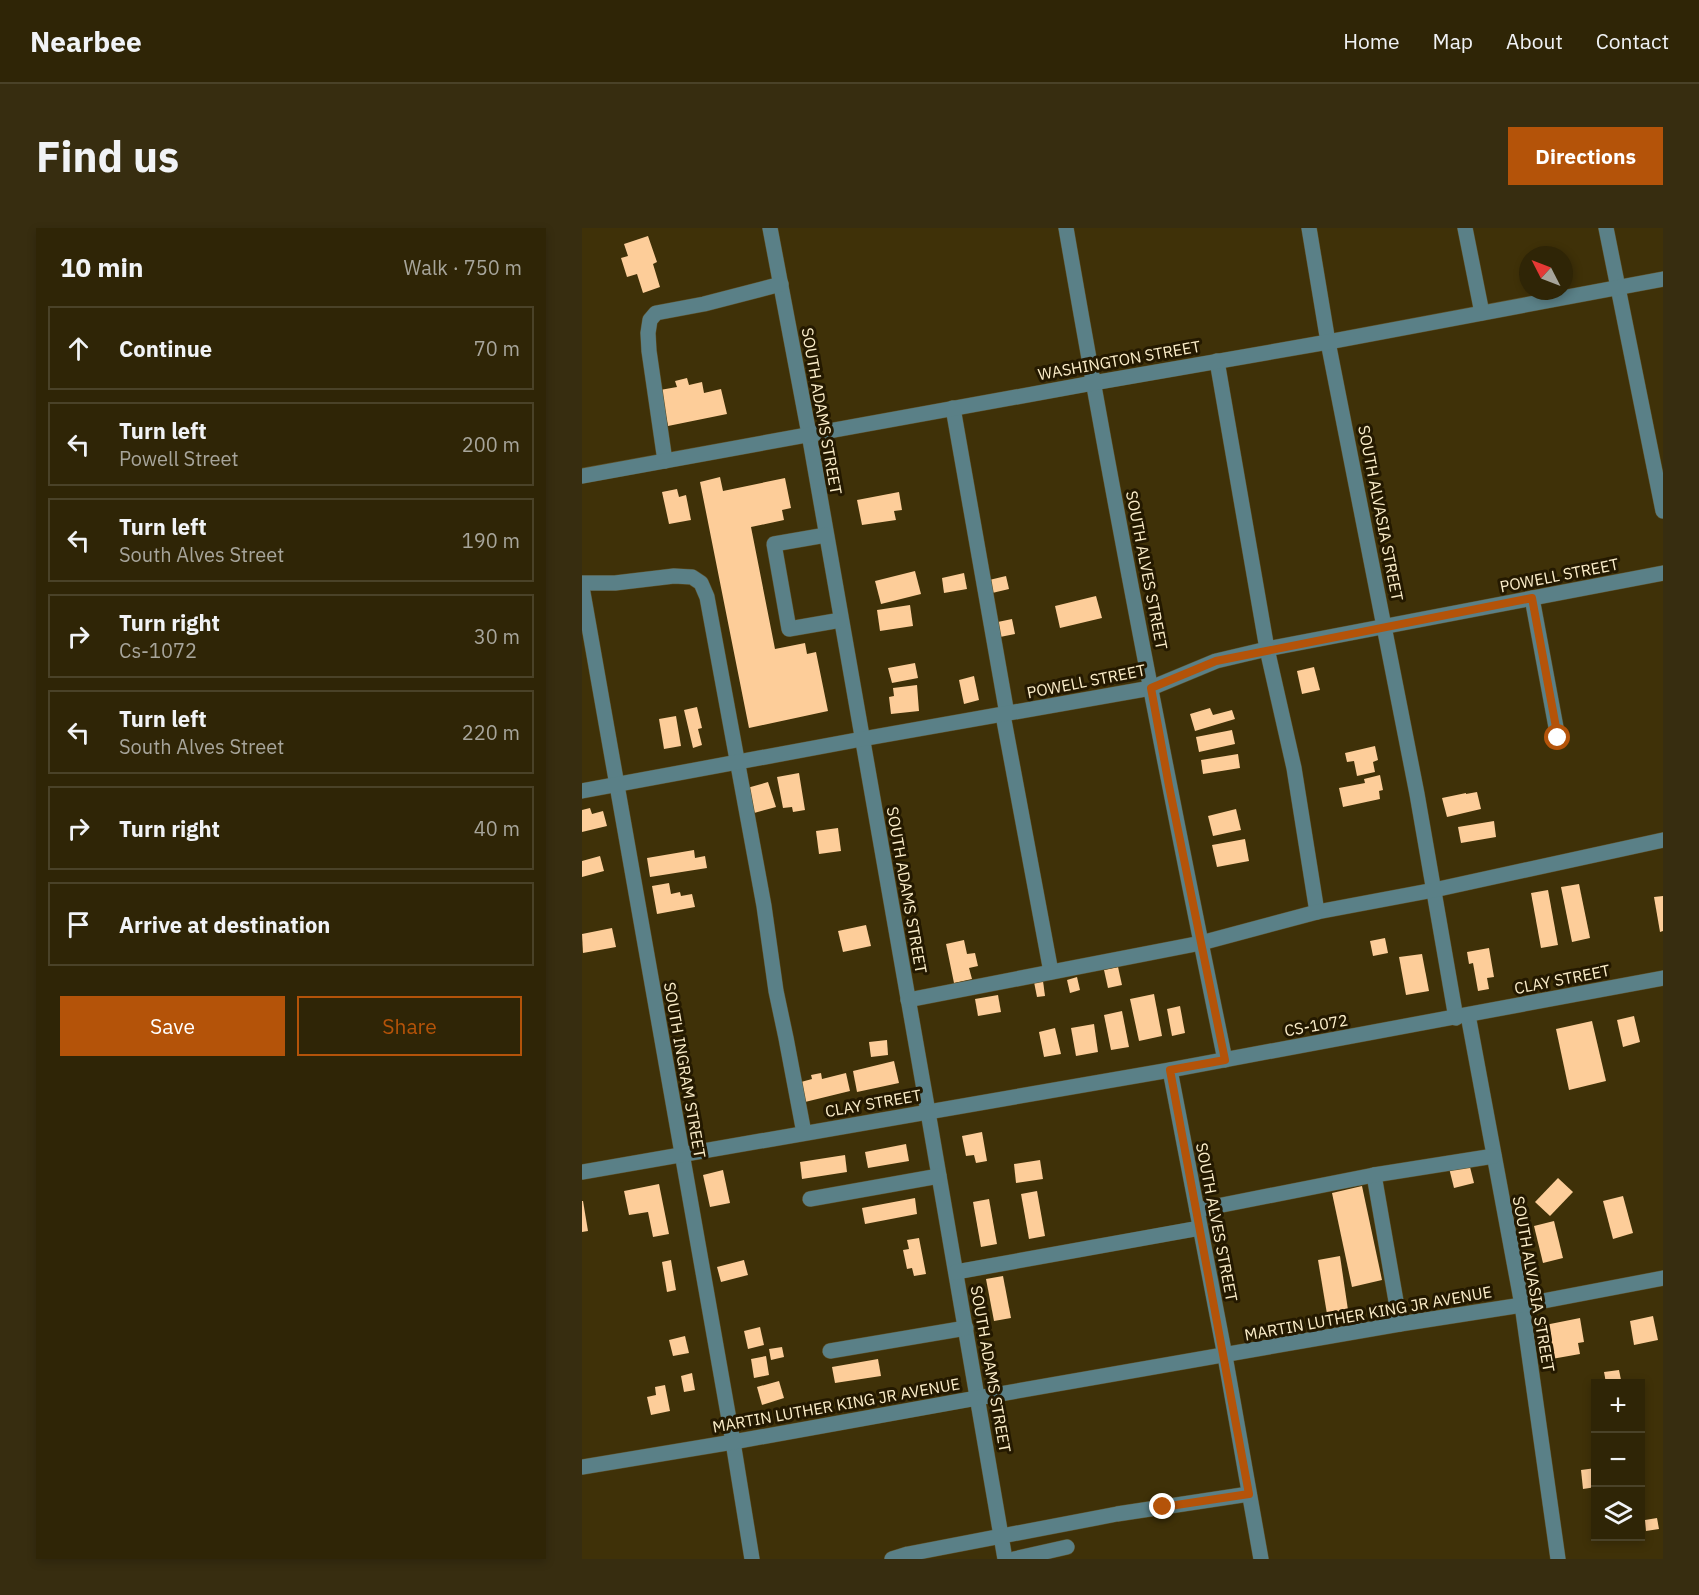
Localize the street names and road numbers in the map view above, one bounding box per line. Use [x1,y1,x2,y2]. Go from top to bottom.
street label: SOUTH ADAMS STREET [797,326,847,496]
street label: WASHINGTON STREET [1036,336,1202,384]
street label: SOUTH ALVASIA STREET [1354,424,1408,602]
street label: SOUTH ALVES STREET [1122,489,1172,651]
street label: POWELL STREET [1498,554,1620,596]
street label: POWELL STREET [1025,660,1147,702]
street label: SOUTH ADAMS STREET [882,805,932,975]
street label: CLAY STREET [1512,960,1612,998]
street label: SOUTH INGRAM STREET [660,981,710,1159]
street label: CS-1072 [1283,1010,1349,1040]
street label: CLAY STREET [823,1085,923,1121]
street label: SOUTH ALVES STREET [1192,1141,1242,1303]
street label: SOUTH ALVASIA STREET [1509,1194,1559,1374]
street label: MARTIN LUTHER KING JR AVENUE [1243,1281,1493,1345]
street label: SOUTH ADAMS STREET [966,1284,1016,1454]
street label: MARTIN LUTHER KING JR AVENUE [711,1373,961,1437]

